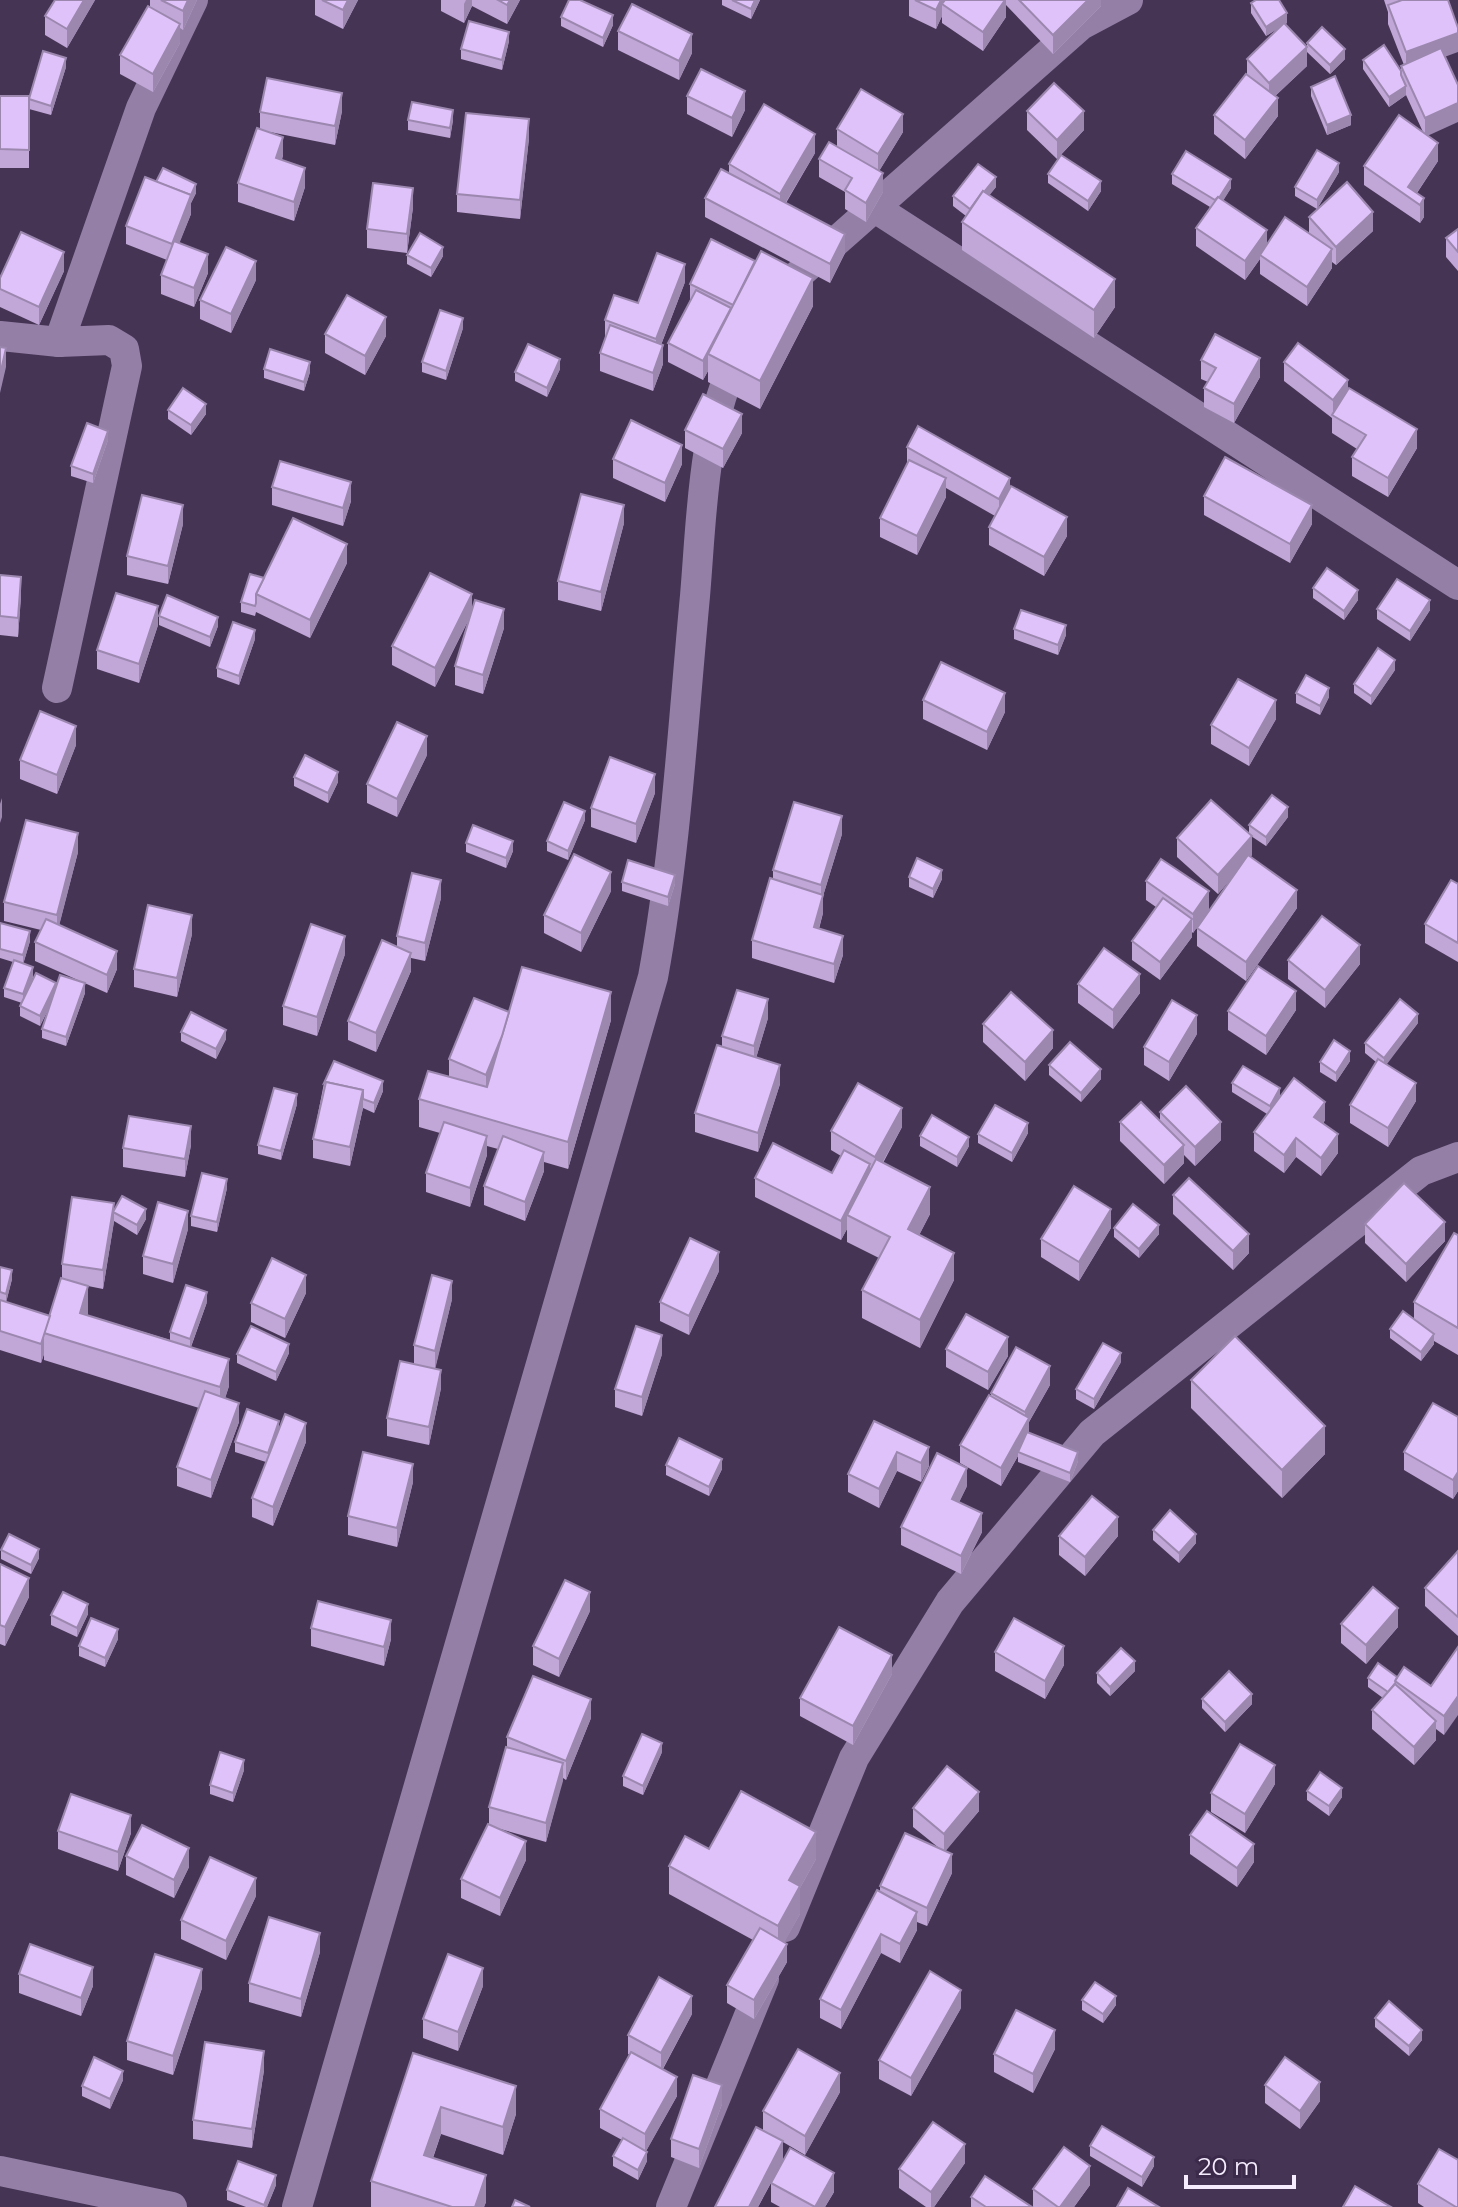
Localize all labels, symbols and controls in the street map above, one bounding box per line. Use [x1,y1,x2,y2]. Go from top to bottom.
scale bar [1186,2139,1294,2189]
text: 20 m [1198,2152,1259,2181]

